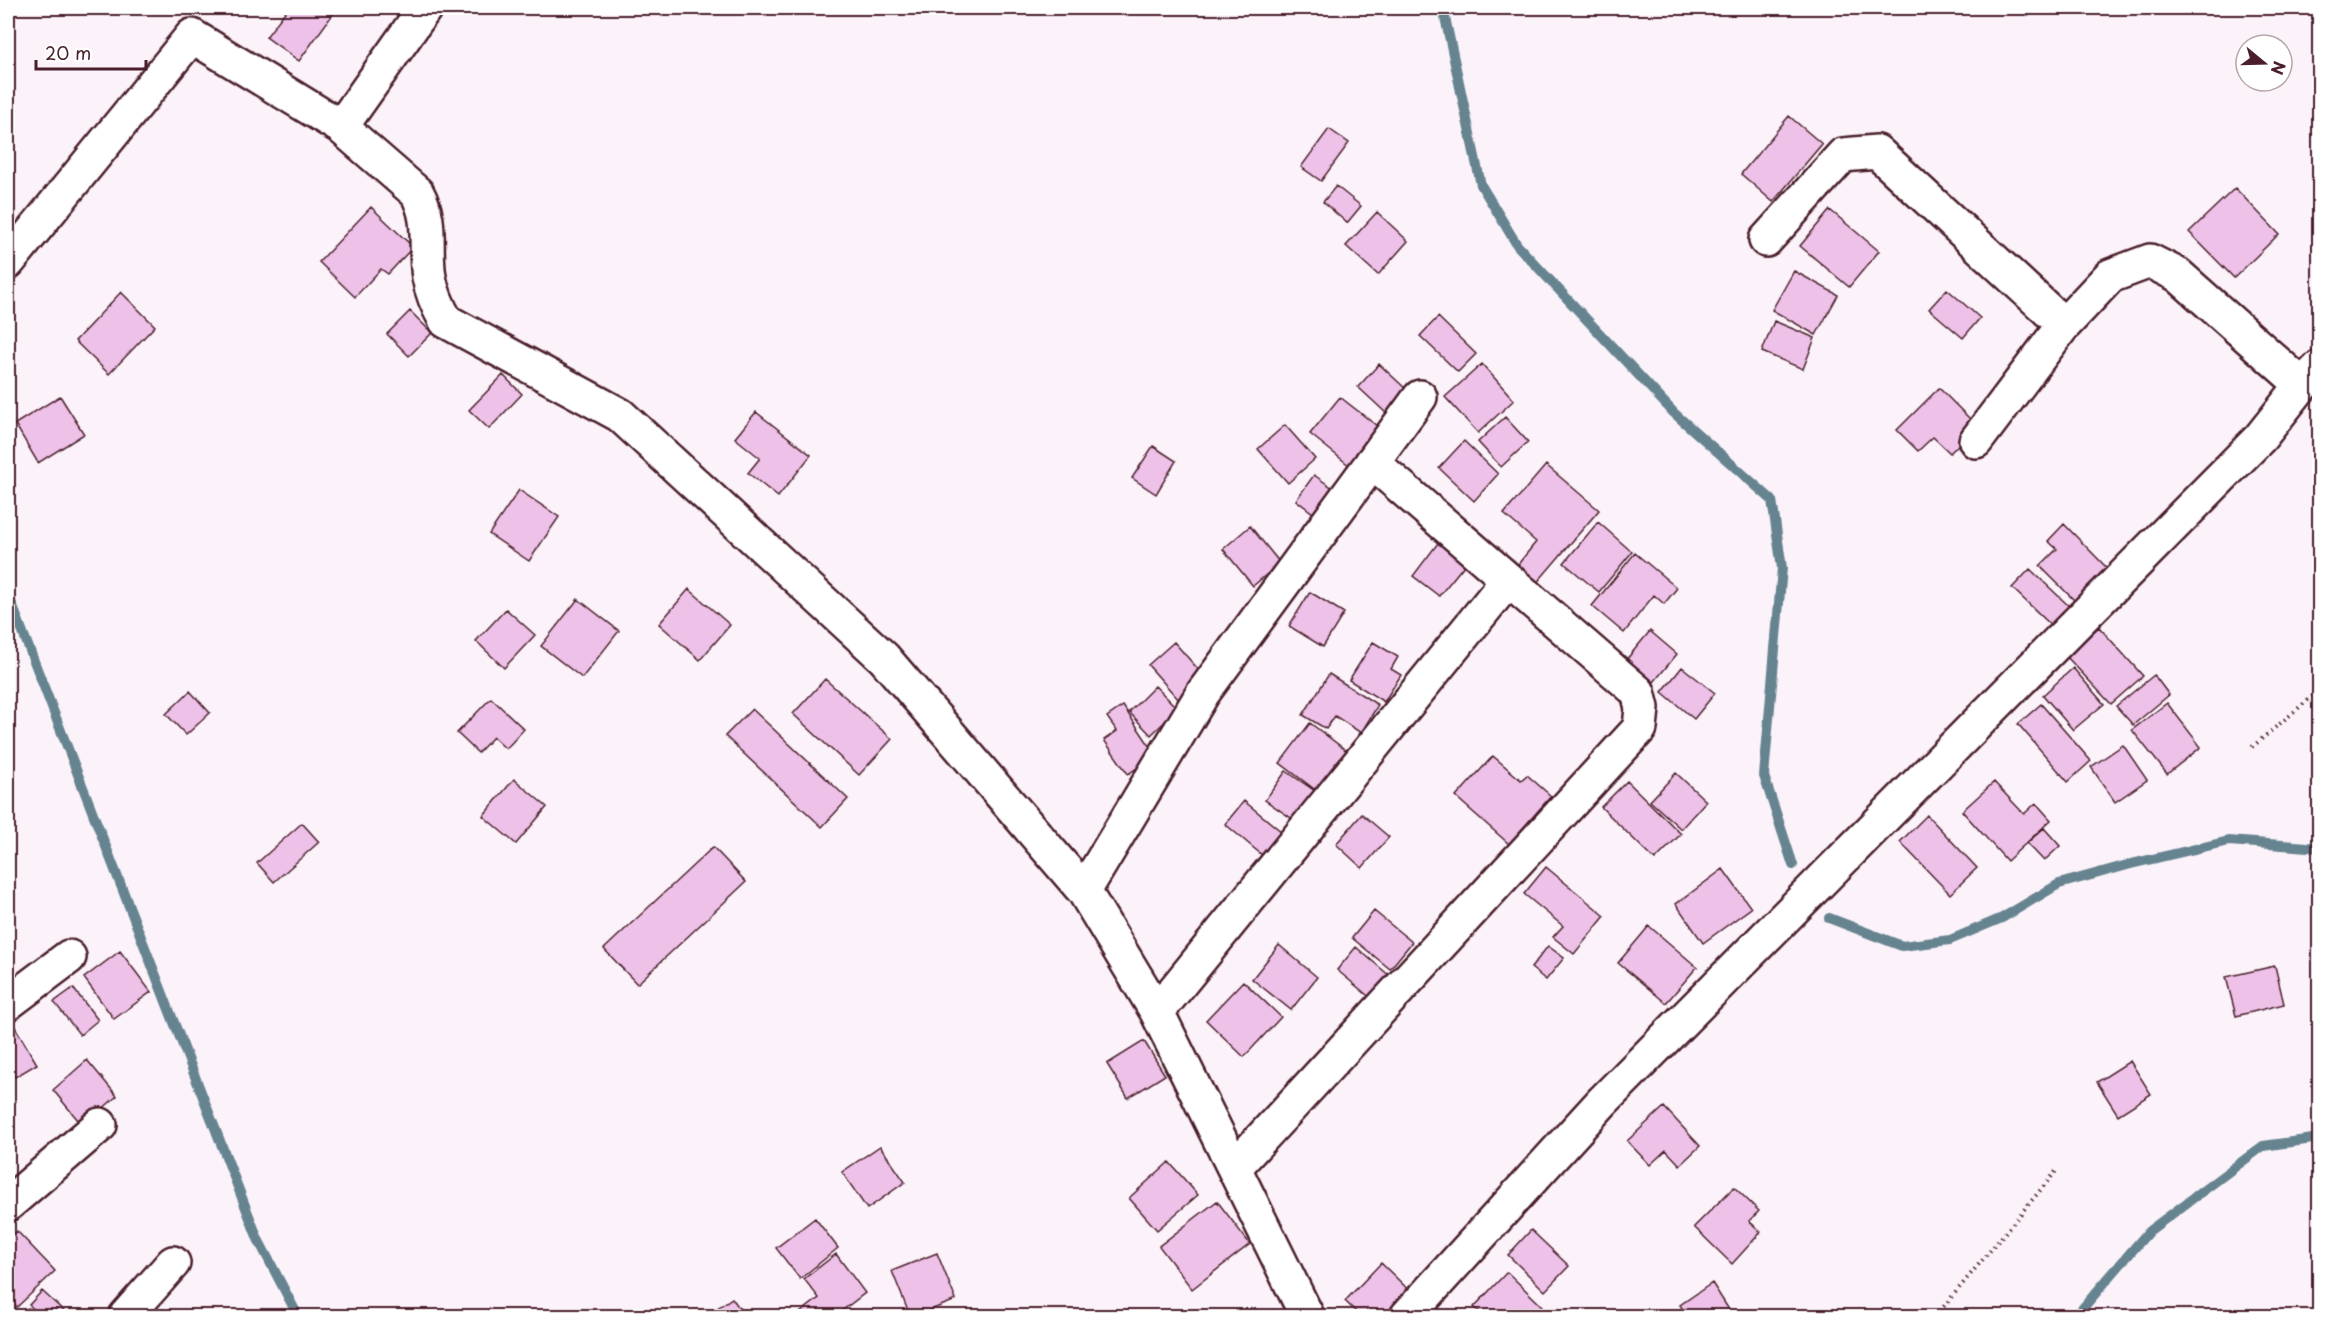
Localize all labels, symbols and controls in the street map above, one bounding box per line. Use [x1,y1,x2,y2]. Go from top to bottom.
scale bar [36,33,146,71]
north arrow [2234,33,2294,93]
text: 20 m [45,39,91,66]
text: N [2266,58,2293,78]

